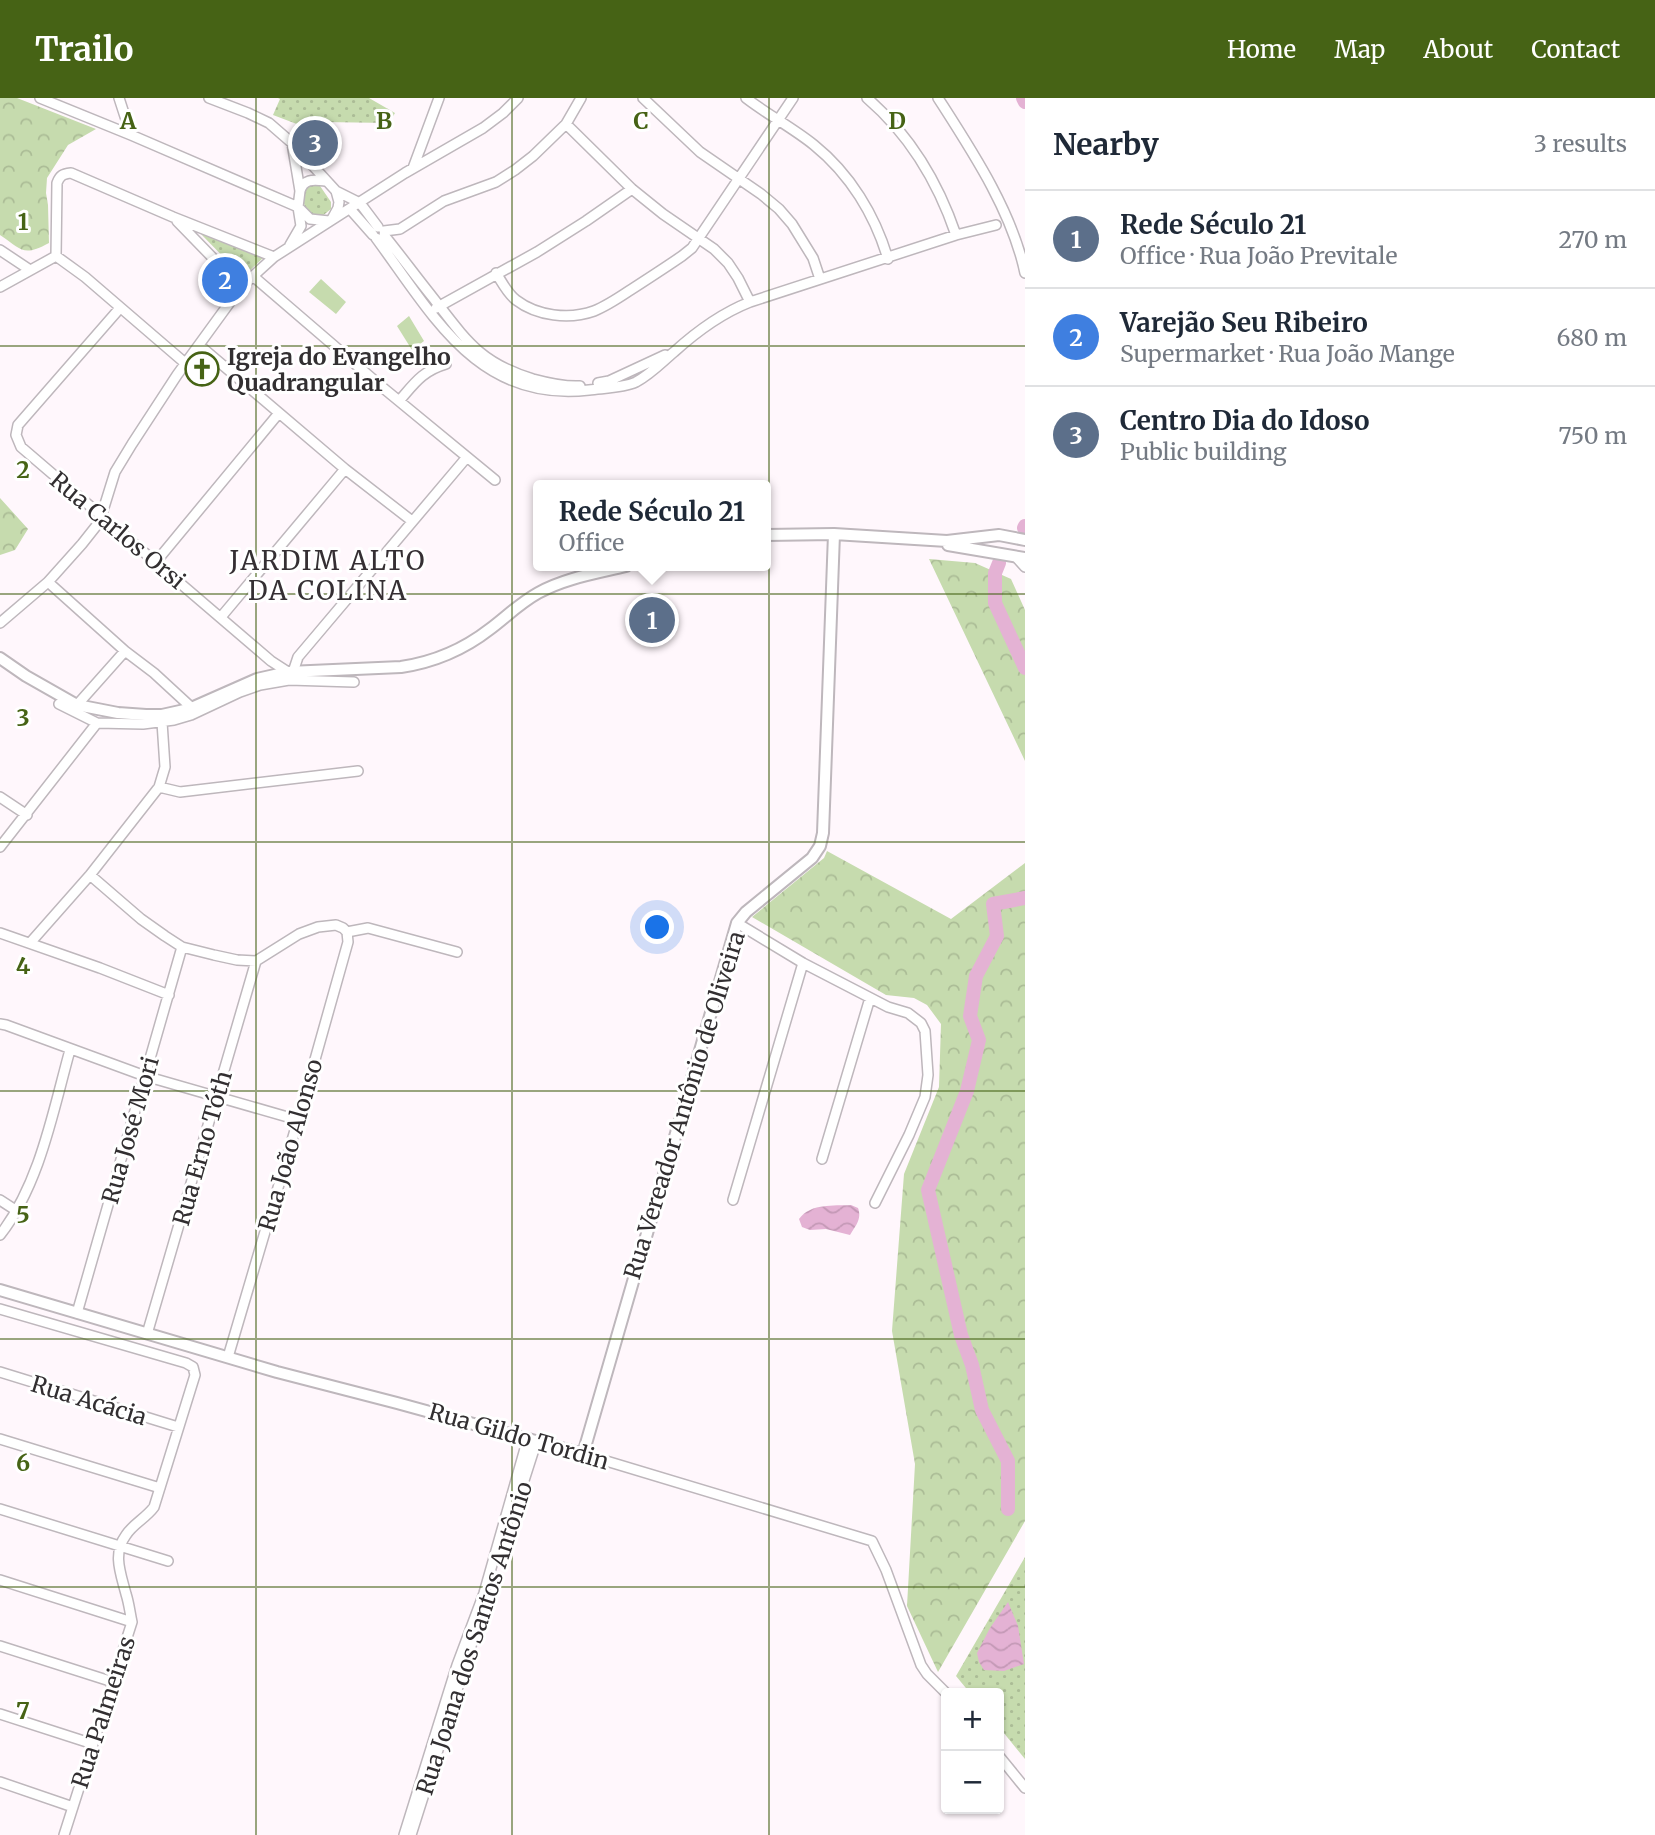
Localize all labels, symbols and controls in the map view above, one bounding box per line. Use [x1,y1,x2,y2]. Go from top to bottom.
text: Trailo [35,29,133,70]
text: Home [1227,34,1296,65]
text: Map [1334,34,1385,65]
text: About [1423,34,1493,65]
text: Contact [1531,34,1620,65]
text: A [119,106,137,135]
text: B [376,106,392,135]
text: C [633,106,649,135]
text: D [888,106,906,135]
pin: 3 [292,117,338,169]
text: Nearby [1053,125,1159,163]
text: 3 results [1534,129,1627,158]
text: 1 [18,207,29,236]
text: Rede Século 21 [1120,208,1306,241]
text: 1 [1071,225,1081,254]
text: 270 m [1559,225,1627,254]
text: Office · Rua João Previtale [1120,241,1397,270]
pin: 2 [202,254,248,306]
text: Varejão Seu Ribeiro [1120,306,1368,339]
text: 2 [1069,323,1083,352]
text: 680 m [1556,323,1627,352]
text: Supermarket · Rua João Mange [1120,339,1455,368]
place label: Igreja do Evangelho Quadrangular [227,342,451,397]
church icon: Igreja do Evangelho Quadrangular [183,350,221,388]
text: Centro Dia do Idoso [1120,404,1369,437]
text: 3 [1069,421,1083,450]
text: 750 m [1558,421,1627,450]
text: Public building [1120,437,1287,466]
text: 2 [16,455,30,484]
street label: Rua Carlos Orsi [44,465,192,595]
popup [533,480,771,571]
text: Rede Século 21 [559,495,745,528]
text: Office [559,528,624,557]
district label: JARDIM ALTO DA COLINA [229,544,426,607]
pin: 1 [629,594,675,646]
text: 3 [16,703,30,732]
your location [640,910,674,944]
street label: Rua Vereador Antônio de Oliveira [617,927,751,1283]
text: 4 [16,951,31,980]
street label: Rua José Mori [95,1053,165,1207]
street label: Rua João Alonso [252,1056,328,1234]
street label: Rua Erno Tóth [166,1067,238,1229]
text: 5 [16,1200,30,1229]
street label: Rua Acácia [28,1369,150,1431]
street label: Rua Gildo Tordin [425,1396,613,1476]
text: 6 [16,1448,30,1477]
street label: Rua Joana dos Santos Antônio [410,1478,538,1798]
street label: Rua Palmeiras [65,1632,141,1792]
map controls [941,1688,1004,1814]
button: + [941,1688,1004,1751]
text: 7 [16,1696,30,1725]
button: − [941,1751,1004,1814]

